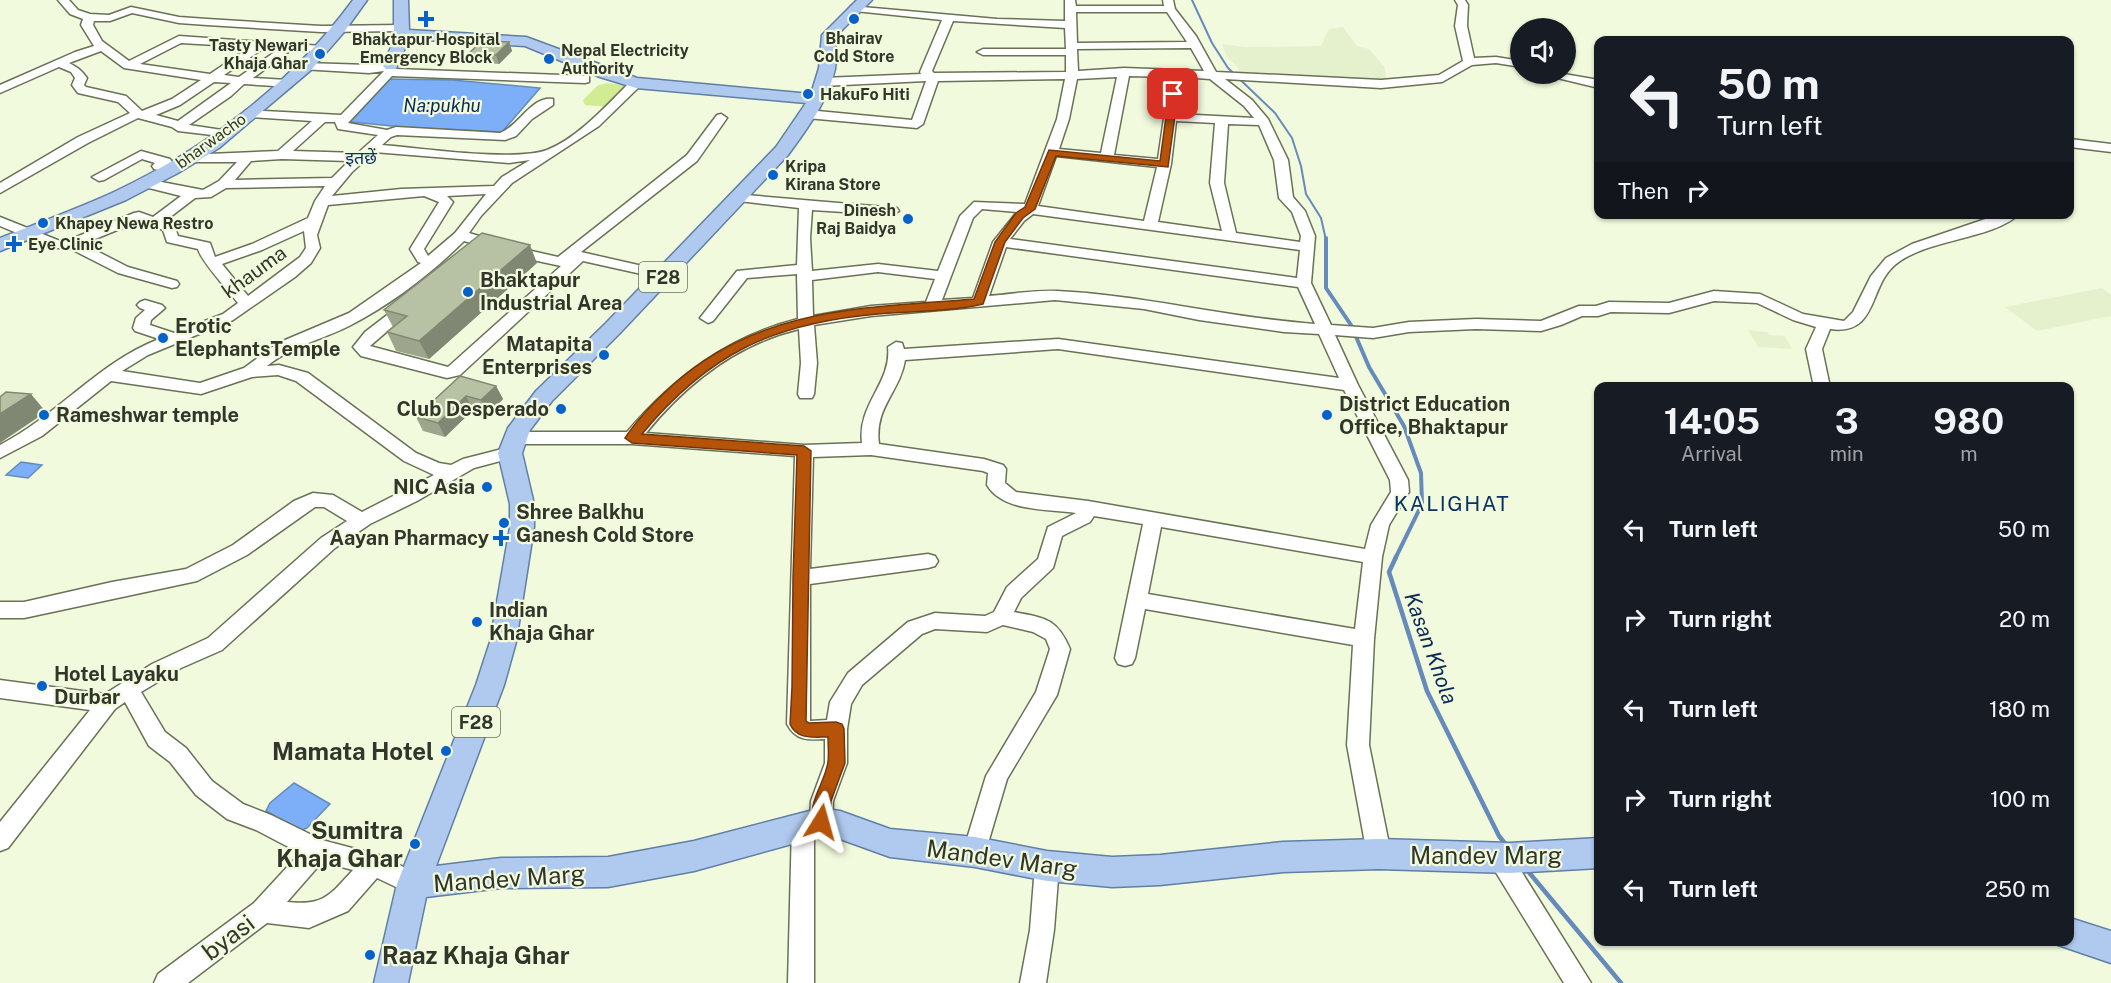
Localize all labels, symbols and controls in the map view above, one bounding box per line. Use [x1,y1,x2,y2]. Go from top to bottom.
marker: Bhaktapur Hospital Emergency Block [417,10,435,28]
marker: Bhairav Cold Store [847,12,861,26]
map controls [1510,18,1576,84]
button: sound [1510,18,1576,84]
place label: Bhairav Cold Store [813,29,895,66]
place label: Bhaktapur Hospital Emergency Block [352,30,500,67]
place label: Tasty Newari Khaja Ghar [209,36,308,73]
place label: Nepal Electricity Authority [561,41,689,78]
marker: Tasty Newari Khaja Ghar [313,47,327,61]
marker: Nepal Electricity Authority [542,52,556,66]
text: 50 m [1717,59,1820,108]
icon: left [1618,60,1696,138]
pin [1147,68,1198,119]
icon: arrive [1156,77,1189,110]
place label: HakuFo Hiti [820,85,910,104]
marker: HakuFo Hiti [801,87,815,101]
water label: Na:pukhu [403,95,481,116]
street label: bharwacho [172,109,250,173]
text: Turn left [1717,109,1823,141]
district label: इतछें [345,147,377,168]
place label: Kripa Kirana Store [785,157,881,194]
marker: Kripa Kirana Store [766,168,780,182]
icon: right [1681,174,1714,207]
text: Then [1618,178,1669,204]
place label: Dinesh Raj Baidya [816,201,896,238]
marker: Dinesh Raj Baidya [901,212,915,226]
place label: Khapey Newa Restro [55,214,213,233]
marker: Khapey Newa Restro [36,216,50,230]
marker: Eye Clinic [5,235,23,253]
place label: Eye Clinic [28,235,103,254]
street label: khauma [217,241,291,303]
road number: F28 [639,262,687,292]
place label: Bhaktapur Industrial Area [480,268,622,315]
marker: Bhaktapur Industrial Area [461,285,475,299]
place label: Erotic ElephantsTemple [175,314,341,361]
marker: Erotic ElephantsTemple [156,331,170,345]
place label: Matapita Enterprises [482,332,592,379]
marker: Matapita Enterprises [597,348,611,362]
place label: District Education Office, Bhaktapur [1339,392,1510,439]
place label: Club Desperado [397,397,549,421]
text: 14:05 [1664,400,1760,442]
text: 3 [1835,400,1859,442]
text: 980 [1933,400,2004,442]
marker: Club Desperado [554,402,568,416]
place label: Rameshwar temple [56,403,239,427]
marker: Rameshwar temple [37,408,51,422]
marker: District Education Office, Bhaktapur [1320,408,1334,422]
text: Arrival [1681,442,1743,466]
text: min [1830,442,1864,466]
text: m [1960,442,1977,466]
place label: NIC Asia [393,475,475,499]
marker: NIC Asia [480,480,494,494]
district label: KALIGHAT [1394,491,1510,516]
place label: Shree Balkhu Ganesh Cold Store [516,500,694,547]
icon: left [1618,513,1651,546]
marker: Shree Balkhu Ganesh Cold Store [497,516,511,530]
text: Turn left [1669,516,1758,542]
text: 50 m [1998,516,2050,542]
place label: Aayan Pharmacy [329,526,489,550]
marker: Aayan Pharmacy [494,531,508,545]
water label: Kasan Khola [1399,589,1463,707]
place label: Indian Khaja Ghar [489,598,595,645]
icon: right [1618,603,1651,636]
text: Turn right [1669,606,1772,632]
text: 20 m [1999,606,2050,632]
marker: Indian Khaja Ghar [470,615,484,629]
place label: Hotel Layaku Durbar [54,662,179,709]
marker: Hotel Layaku Durbar [35,679,49,693]
icon: left [1618,693,1651,726]
text: Turn left [1669,696,1758,722]
text: 180 m [1989,696,2050,722]
road number: F28 [452,707,500,737]
place label: Mamata Hotel [272,737,434,765]
marker: Mamata Hotel [439,744,453,758]
icon: right [1618,783,1651,816]
text: Turn right [1669,786,1772,812]
text: 100 m [1990,786,2050,812]
position arrow [789,790,853,854]
place label: Sumitra Khaja Ghar [276,816,403,872]
street label: Mandev Marg [925,834,1079,882]
marker: Sumitra Khaja Ghar [408,837,422,851]
street label: Mandev Marg [1410,841,1562,869]
street label: Mandev Marg [432,859,586,897]
icon: left [1618,873,1651,906]
text: Turn left [1669,876,1758,902]
text: 250 m [1985,876,2050,902]
street label: byasi [196,908,260,966]
place label: Raaz Khaja Ghar [382,941,570,969]
marker: Raaz Khaja Ghar [363,948,377,962]

